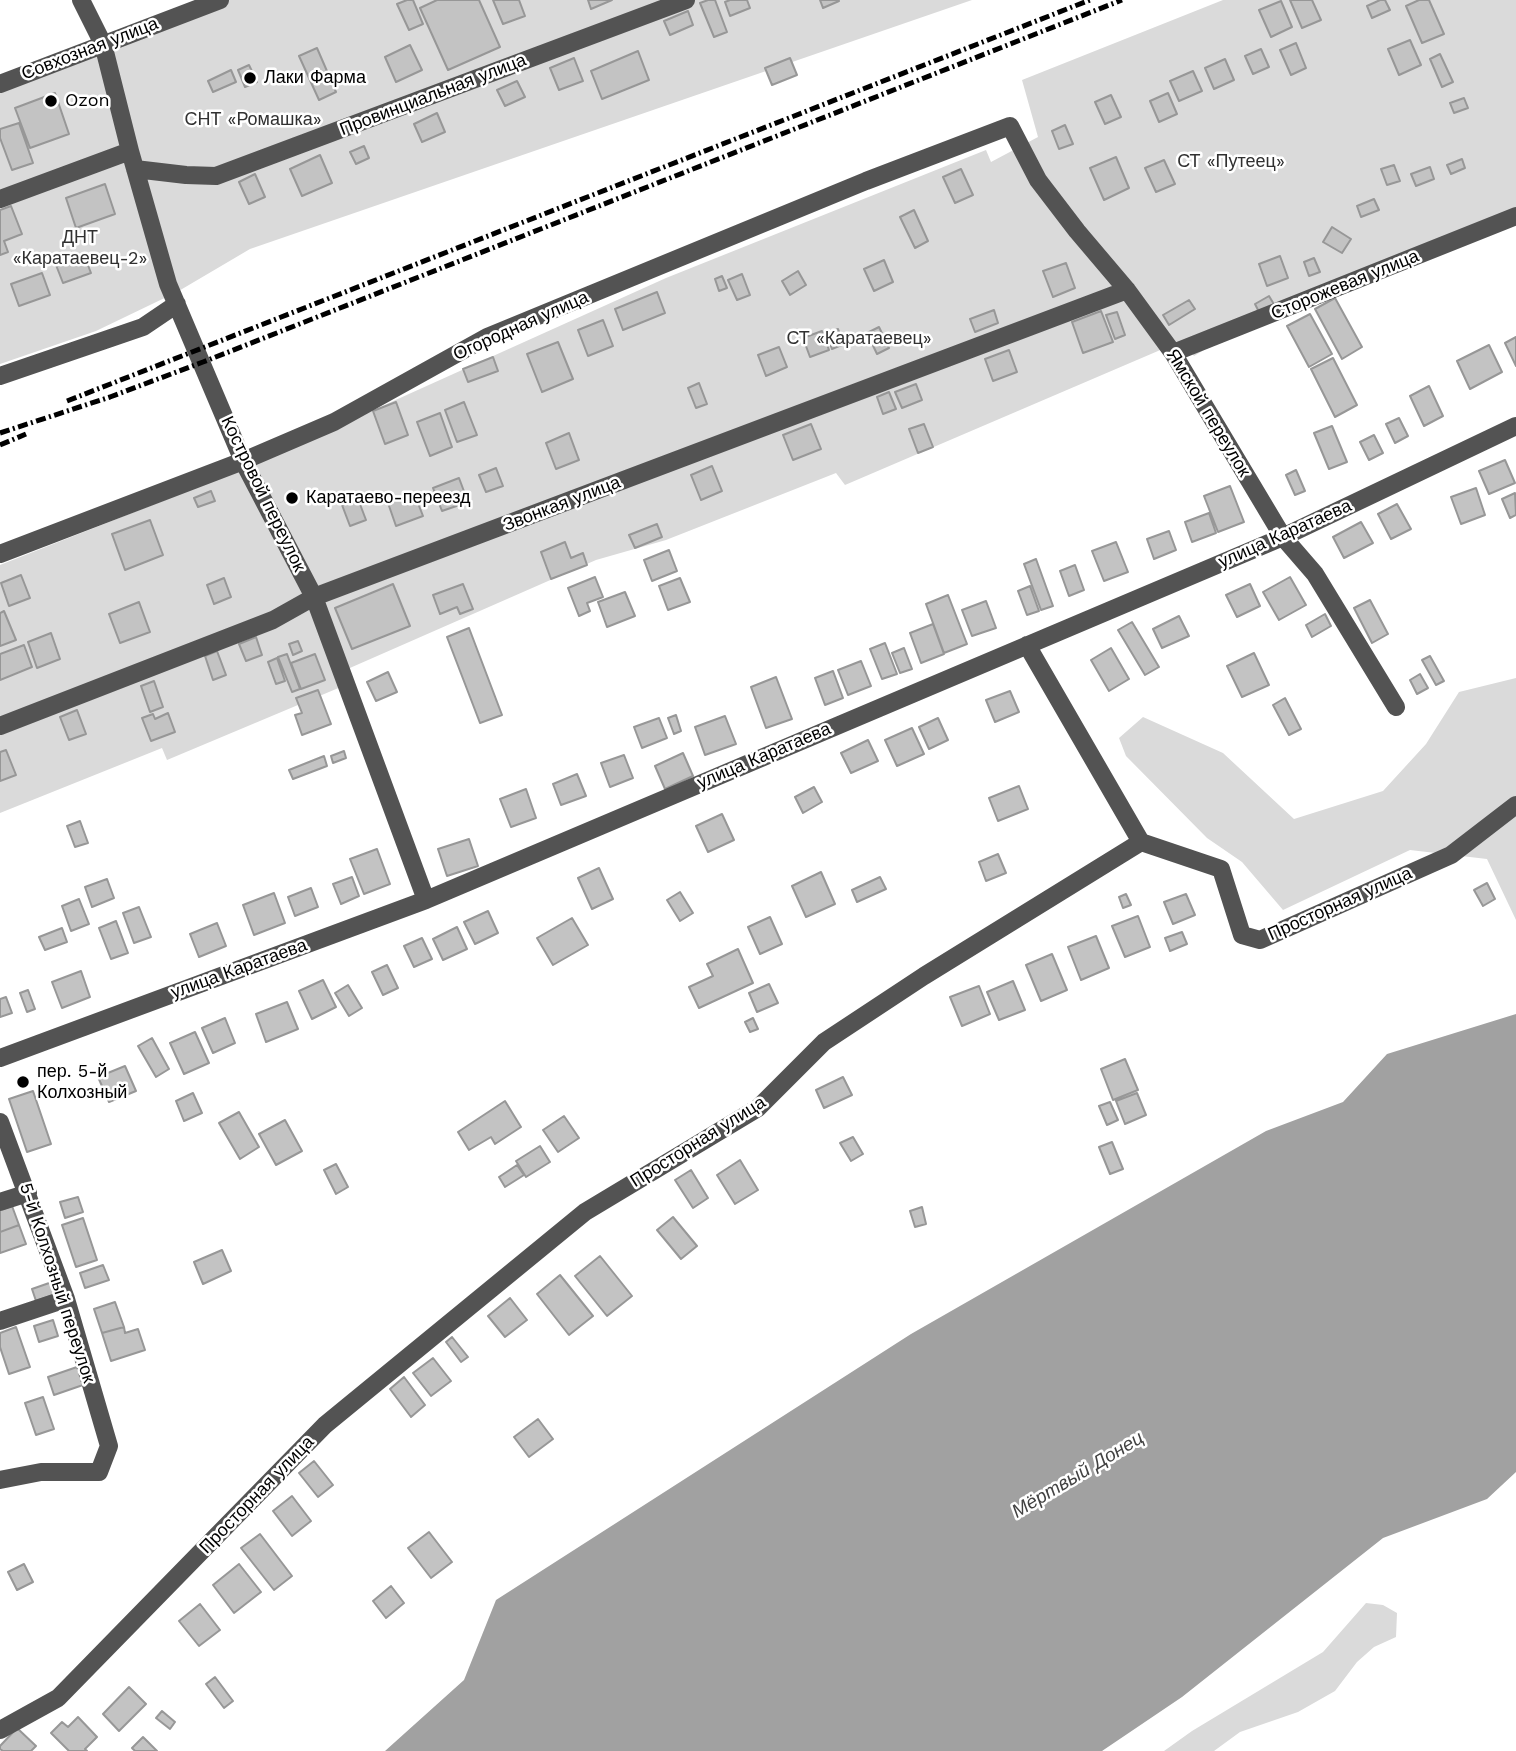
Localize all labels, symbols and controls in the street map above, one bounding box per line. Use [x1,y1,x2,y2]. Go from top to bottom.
street label: Совхозная улица [19,13,161,85]
street label: Провинциальная улица [337,49,529,141]
place label: Лаки Фарма [264,67,366,89]
marker: Лаки Фарма [242,70,258,86]
place label: Ozon [65,90,110,112]
marker: Ozon [43,93,59,109]
park label: СНТ «Ромашка» [184,109,322,131]
park label: СТ «Путеец» [1177,151,1285,173]
park label: ДНТ «Каратаевец-2» [13,227,147,270]
street label: Сторожевая улица [1268,245,1422,325]
street label: Огородная улица [450,287,592,365]
park label: СТ «Каратаевец» [786,328,932,350]
street label: Ямской переулок [1161,345,1255,481]
street label: Костровой переулок [216,413,310,575]
street label: Звонкая улица [500,472,624,536]
place label: Каратаево-переезд [306,487,470,509]
marker: Каратаево-переезд [284,490,300,506]
street label: улица Каратаева [1215,495,1355,573]
street label: улица Каратаева [694,718,834,794]
street label: Просторная улица [1265,863,1415,945]
street label: улица Каратаева [168,934,310,1004]
place label: пер. 5-й Колхозный [37,1061,127,1104]
marker: пер. 5-й Колхозный [15,1074,31,1090]
street label: Просторная улица [626,1092,770,1192]
street label: 5-й Колхозный переулок [14,1180,100,1386]
water label: Мёртвый Донец [1008,1427,1148,1523]
street label: Просторная улица [195,1432,319,1558]

